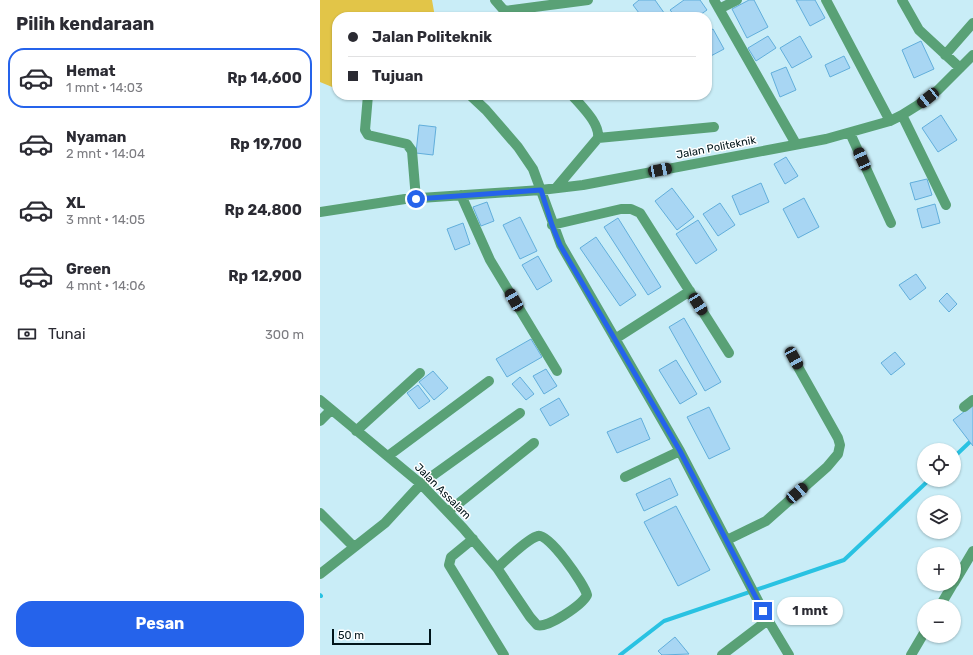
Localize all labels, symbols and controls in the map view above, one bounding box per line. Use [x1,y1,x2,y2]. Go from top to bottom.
text: Pilih kendaraan [16,13,154,35]
text: Jalan Politeknik [372,28,492,46]
icon: car [18,60,54,96]
text: Hemat [66,62,116,80]
text: Tujuan [372,67,423,85]
text: Rp 14,600 [227,69,302,87]
text: 1 mnt · 14:03 [66,80,143,95]
car [915,86,941,110]
icon: car [18,126,54,162]
text: Nyaman [66,128,127,146]
street label: Jalan Politeknik [675,133,757,162]
text: Rp 19,700 [230,135,302,153]
text: 2 mnt · 14:04 [66,146,145,161]
car [852,146,872,172]
car [647,162,673,178]
route start [407,190,425,208]
icon: car [18,192,54,228]
text: XL [66,194,85,212]
text: Rp 24,800 [224,201,302,219]
text: 3 mnt · 14:05 [66,212,145,227]
icon: car [18,258,54,294]
text: Green [66,260,111,278]
text: Rp 12,900 [228,267,302,285]
text: 4 mnt · 14:06 [66,278,145,293]
car [503,287,525,313]
car [687,291,709,317]
icon: cash [16,323,38,345]
text: Tunai [48,325,86,343]
text: 300 m [265,327,304,342]
car [783,345,805,371]
map controls [917,443,961,643]
button: locate [917,443,961,487]
street label: Jalan Assalam [412,461,474,522]
car [784,481,810,505]
button: layers [917,495,961,539]
button: + [917,547,961,591]
callout: 1 mnt [777,597,843,625]
button: − [917,599,961,643]
button: Pesan [16,601,304,647]
route end [754,602,772,620]
text: 1 mnt [792,603,828,618]
scale bar [332,627,431,646]
text: 50 m [338,629,364,642]

